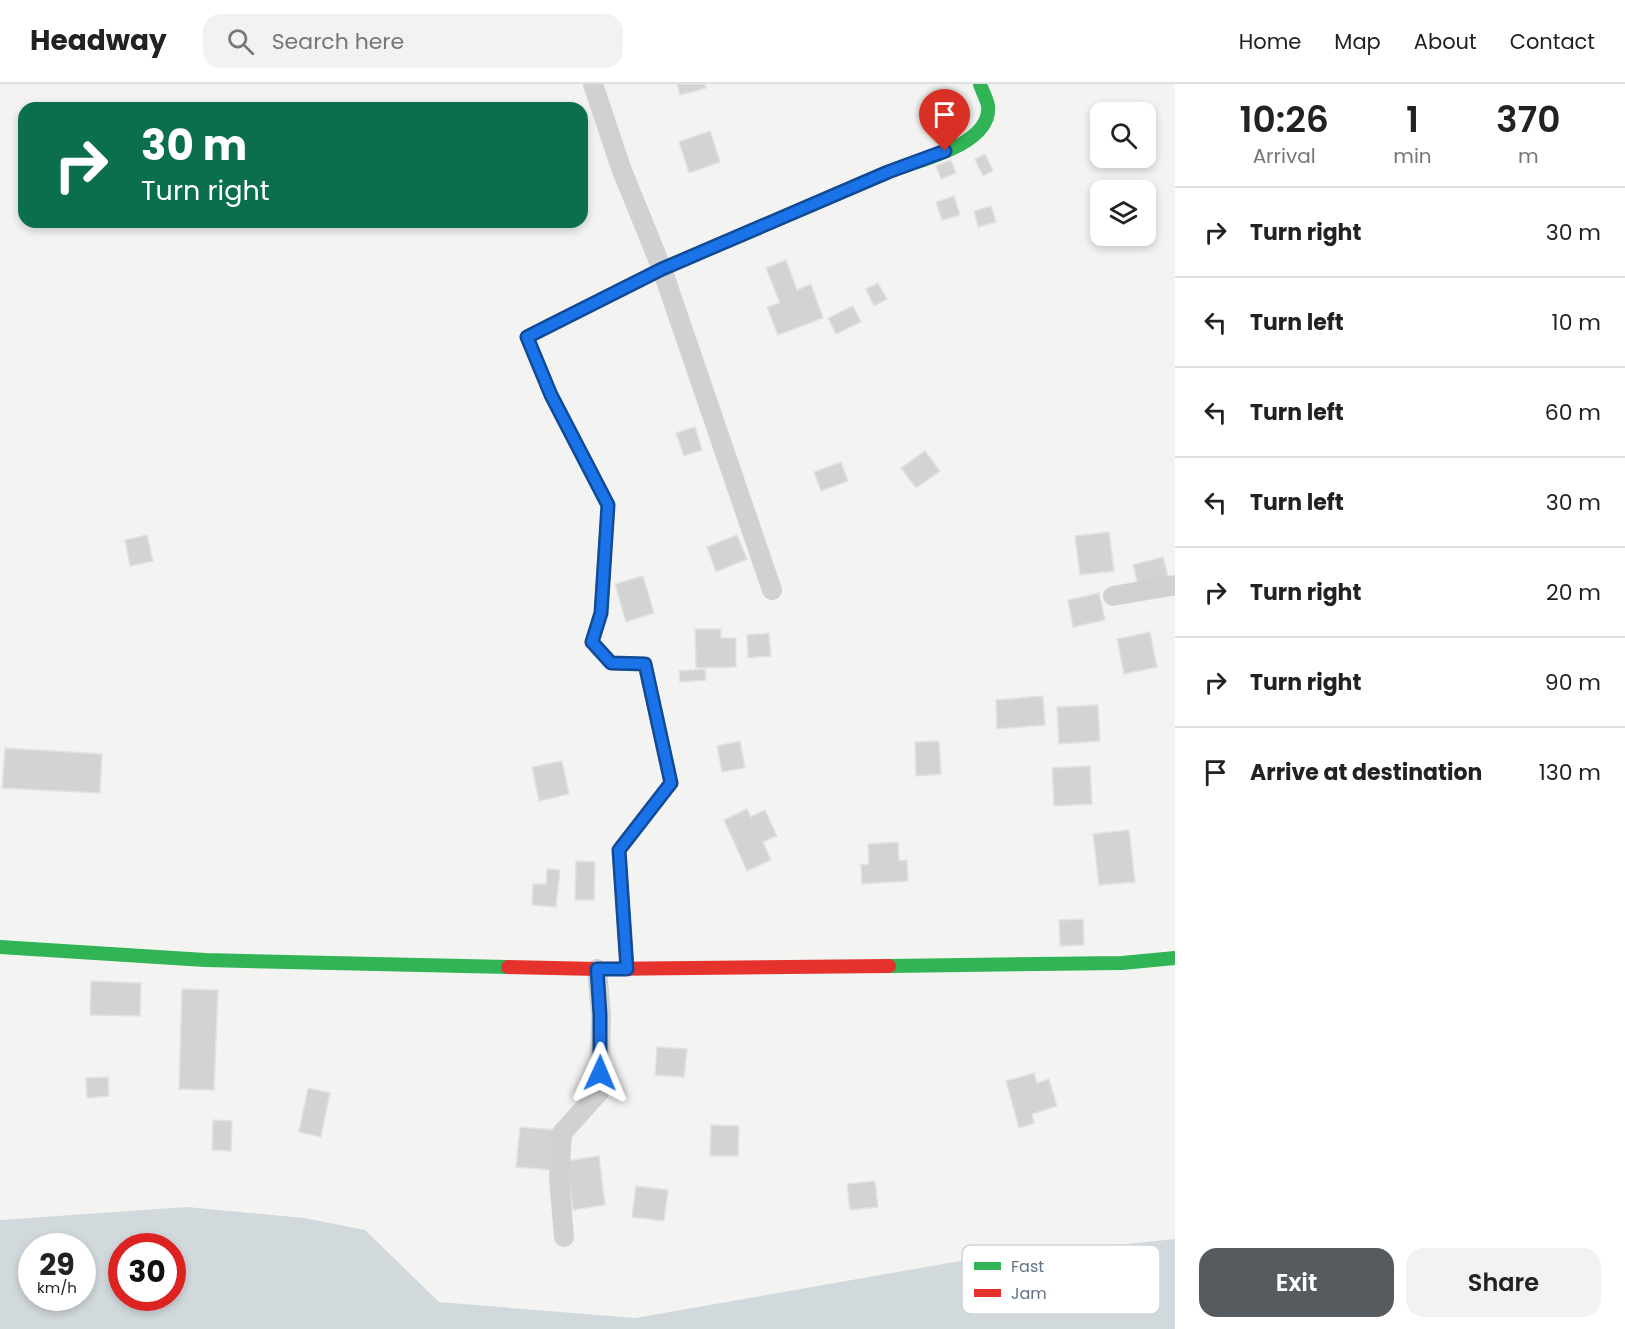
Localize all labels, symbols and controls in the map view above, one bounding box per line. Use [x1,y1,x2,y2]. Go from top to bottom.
search box [203,14,623,68]
text: Headway [30,21,167,60]
icon: search [224,25,257,58]
text: Search here [272,26,404,57]
text: Home [1239,27,1301,56]
text: Map [1334,27,1381,56]
text: About [1414,27,1477,56]
text: Contact [1510,27,1595,56]
pin [919,89,970,151]
text: 10:26 [1239,94,1329,145]
text: 1 [1406,94,1419,145]
text: 370 [1496,94,1561,145]
icon: arrive [928,98,961,131]
map controls [1090,102,1156,246]
button: search [1090,102,1156,168]
text: 30 m [141,116,247,175]
icon: right [42,126,120,204]
text: Arrival [1253,142,1316,170]
text: min [1393,142,1432,170]
text: m [1518,142,1539,170]
text: Turn right [141,172,270,209]
button: layers [1090,180,1156,246]
icon: right [1199,216,1232,249]
text: Turn right [1250,217,1361,248]
text: 30 m [1546,217,1601,248]
icon: left [1199,306,1232,339]
text: Turn left [1250,307,1344,338]
text: 10 m [1552,307,1601,338]
icon: left [1199,396,1232,429]
text: Turn left [1250,397,1344,428]
text: 60 m [1545,397,1601,428]
icon: left [1199,486,1232,519]
text: Turn left [1250,487,1344,518]
text: 30 m [1546,487,1601,518]
icon: right [1199,576,1232,609]
text: Turn right [1250,577,1361,608]
text: 20 m [1546,577,1601,608]
icon: right [1199,666,1232,699]
text: Turn right [1250,667,1361,698]
text: 90 m [1545,667,1601,698]
icon: arrive [1199,756,1232,789]
text: Arrive at destination [1250,757,1482,788]
text: 130 m [1539,757,1601,788]
position arrow [568,1041,632,1105]
speed limit sign: 30 [108,1233,186,1311]
text: 29 [39,1243,75,1286]
legend [962,1245,1160,1314]
button: Exit [1199,1248,1394,1317]
button: Share [1406,1248,1601,1317]
text: Fast [1011,1255,1044,1278]
text: km/h [37,1277,77,1298]
text: Jam [1011,1282,1047,1305]

